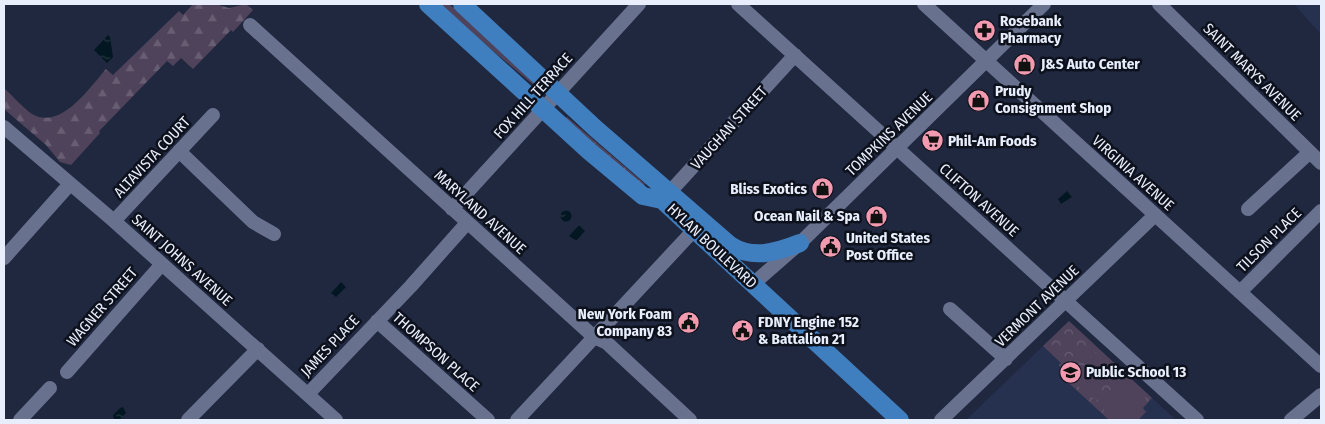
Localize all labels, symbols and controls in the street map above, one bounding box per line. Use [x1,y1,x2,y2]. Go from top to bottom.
place label: Rosebank Pharmacy [1000,12,1062,47]
pharmacy icon: Rosebank Pharmacy [972,18,996,42]
street label: SAINT MARYS AVENUE [1199,19,1305,125]
street label: FOX HILL TERRACE [490,49,576,143]
shop icon: J&S Auto Center [1013,52,1037,76]
place label: J&S Auto Center [1040,55,1140,73]
place label: Prudy Consignment Shop [995,82,1111,117]
street label: VAUGHAN STREET [687,83,771,173]
street label: TOMPKINS AVENUE [842,88,936,180]
shop icon: Prudy Consignment Shop [967,88,991,112]
street label: ALTAVISTA COURT [110,113,194,201]
supermarket icon: Phil-Am Foods [920,129,944,153]
place label: Phil-Am Foods [948,132,1037,150]
street label: VIRGINIA AVENUE [1088,132,1178,214]
street label: CLIFTON AVENUE [936,160,1022,240]
street label: MARYLAND AVENUE [430,166,530,258]
shop icon: Bliss Exotics [811,177,835,201]
place label: Bliss Exotics [730,180,807,198]
street label: HYLAN BOULEVARD [663,200,761,292]
shop icon: Ocean Nail & Spa [864,204,888,228]
street label: TILSON PLACE [1233,204,1305,276]
place label: Ocean Nail & Spa [754,207,861,225]
street label: SAINT JOHNS AVENUE [128,210,236,310]
place label: United States Post Office [846,229,930,264]
public building icon: United States Post Office [818,235,842,259]
street label: VERMONT AVENUE [991,261,1083,351]
street label: WAGNER STREET [63,264,141,350]
place label: New York Foam Company 83 [578,305,672,340]
street label: THOMPSON PLACE [389,309,483,395]
public building icon: New York Foam Company 83 [676,311,700,335]
street label: JAMES PLACE [297,312,363,380]
place label: FDNY Engine 152 & Battalion 21 [758,313,859,348]
public building icon: FDNY Engine 152 & Battalion 21 [730,319,754,343]
school or university icon: Public School 13 [1058,360,1082,384]
place label: Public School 13 [1086,363,1186,381]

